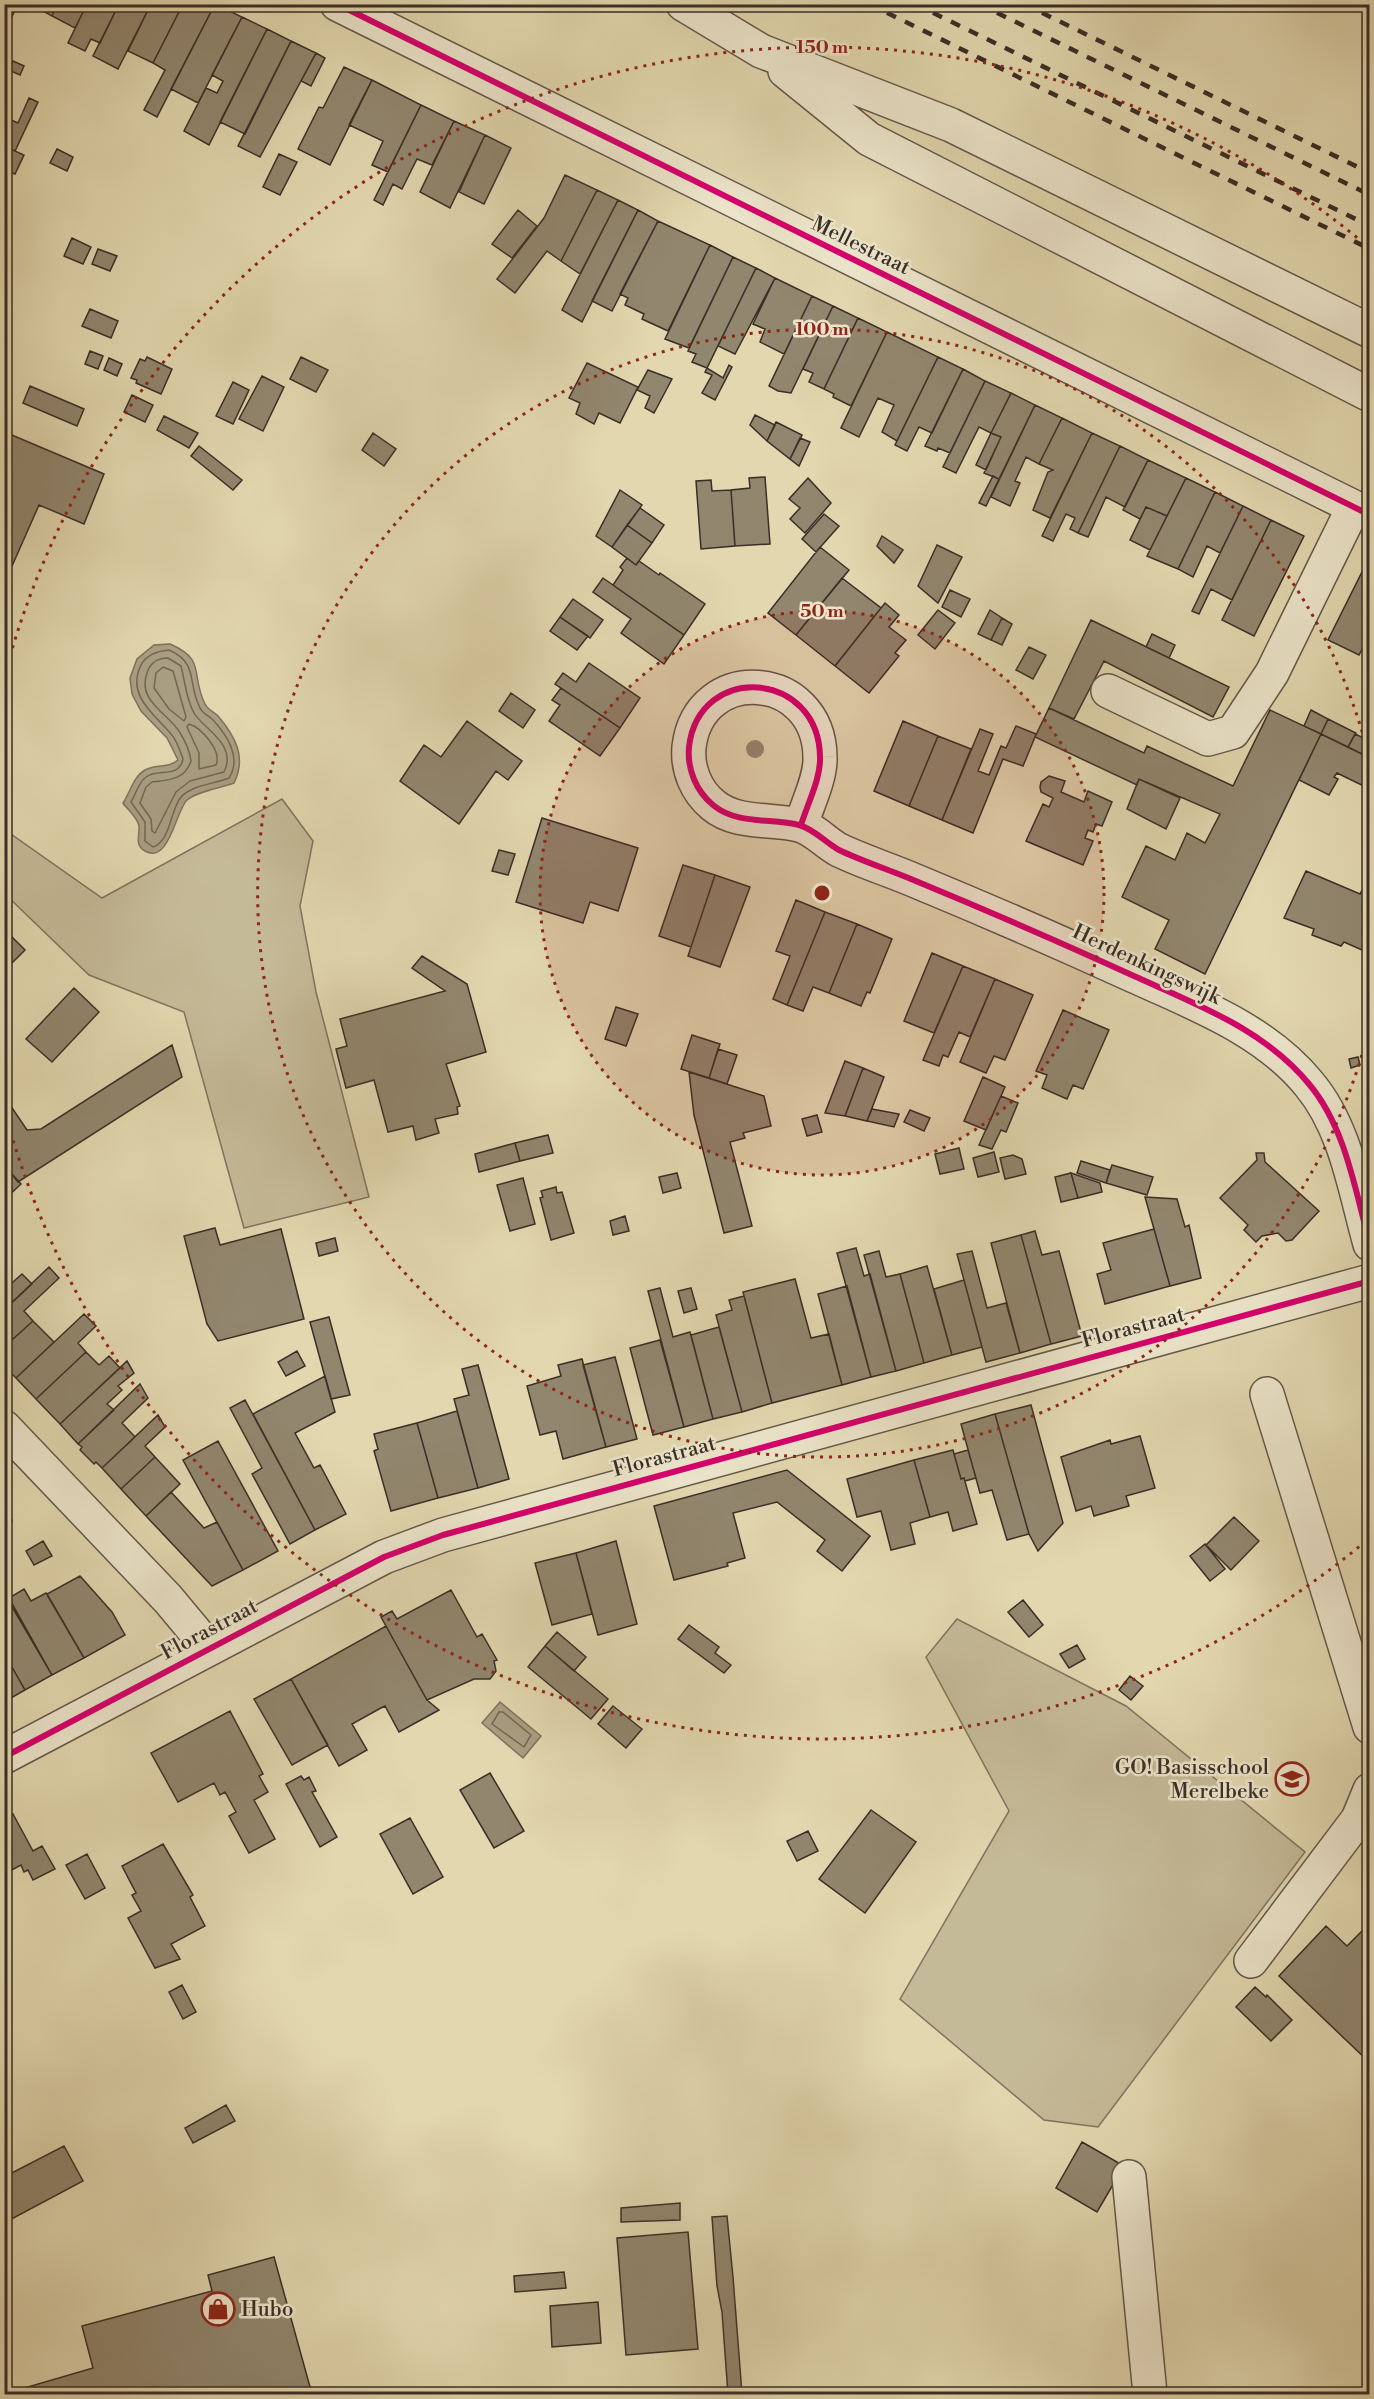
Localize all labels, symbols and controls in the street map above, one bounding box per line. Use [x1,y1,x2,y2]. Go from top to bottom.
text: 150 m [796,36,849,59]
street label: Mellestraat [807,211,915,281]
text: 100 m [795,318,849,341]
text: 50 m [800,600,844,623]
centre of rings [812,883,832,903]
street label: Herdenkingswijk [1068,919,1226,1011]
street label: Florastraat [1079,1302,1188,1354]
street label: Florastraat [610,1431,719,1483]
street label: Florastraat [157,1593,263,1666]
place label: GO! Basisschool Merelbeke [1115,1755,1269,1805]
school or university icon: GO! Basisschool Merelbeke [1274,1761,1310,1797]
shop icon: Hubo [200,2291,236,2327]
place label: Hubo [241,2297,294,2323]

